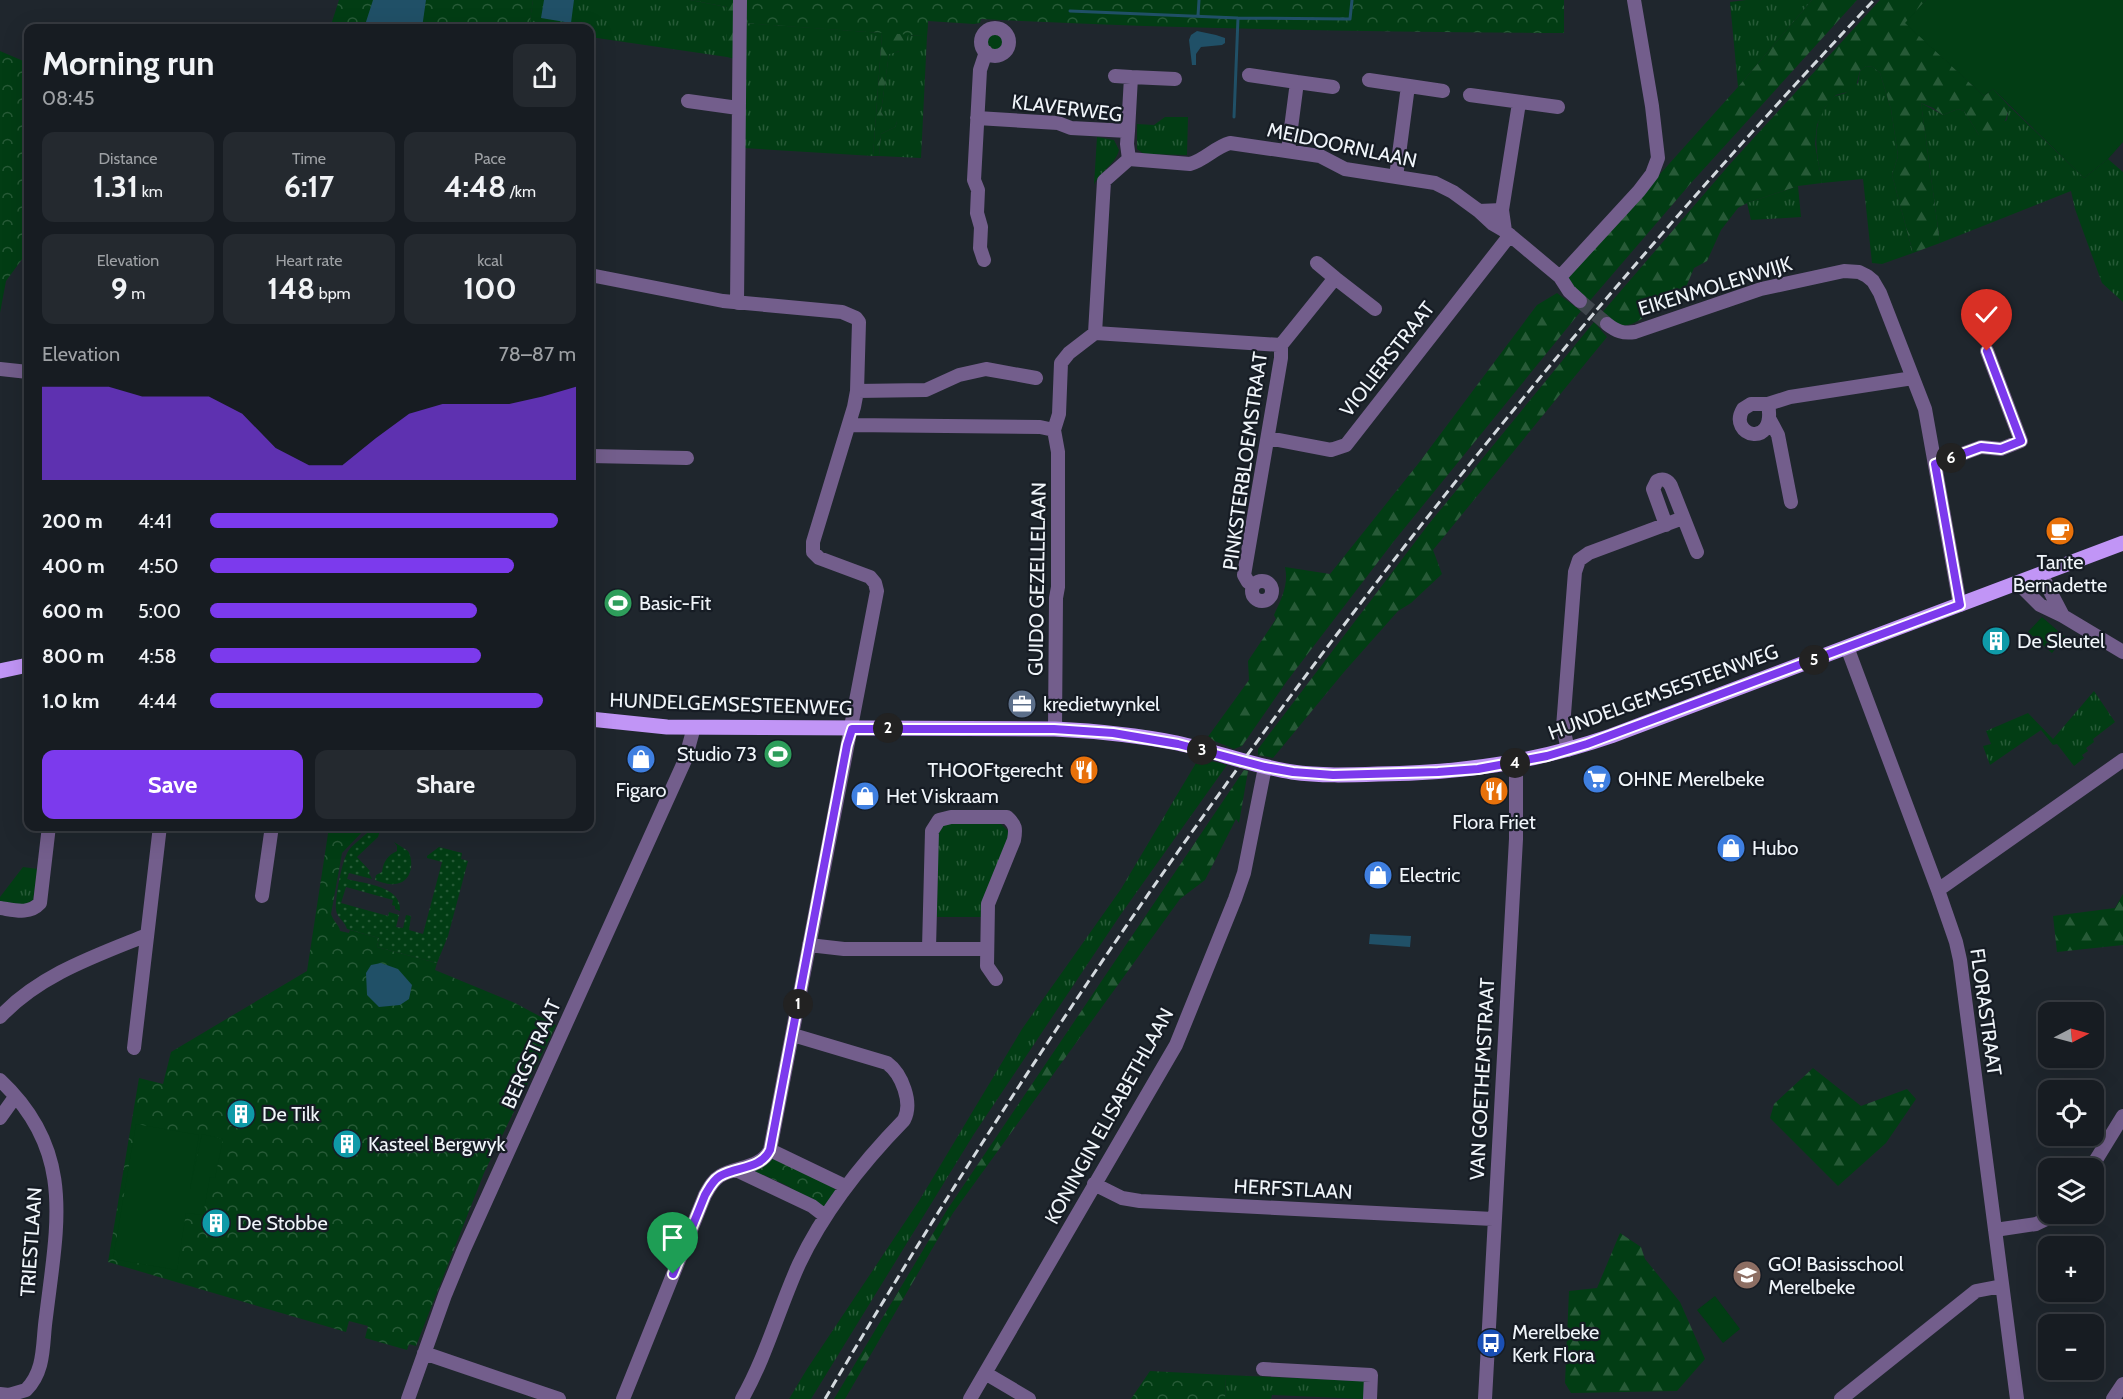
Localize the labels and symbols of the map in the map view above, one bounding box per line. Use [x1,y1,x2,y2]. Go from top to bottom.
street label: KLAVERWEG [1010,89,1124,127]
street label: MEIDOORNLAAN [1265,117,1419,173]
street label: EIKENMOLENWIJK [1635,251,1796,321]
pin [1961,289,2012,351]
street label: VIOLIERSTRAAT [1335,296,1440,421]
street label: PINKSTERBLOEMSTRAAT [1218,350,1272,572]
pin: 6 [1936,443,1966,473]
street label: GUIDO GEZELLELAAN [1023,482,1051,676]
cafe icon: Tante Bernadette [2044,515,2076,547]
place label: Tante Bernadette [2013,550,2107,597]
sports icon: Basic-Fit [602,587,634,619]
place label: Basic-Fit [639,591,711,615]
building icon: De Sleutel [1980,625,2012,657]
place label: De Sleutel [2017,629,2105,653]
street label: HUNDELGEMSESTEENWEG [1545,639,1781,745]
pin: 5 [1799,645,1829,675]
street label: HUNDELGEMSESTEENWEG [609,688,853,720]
office icon: kredietwynkel [1006,688,1038,720]
place label: kredietwynkel [1043,692,1160,716]
pin: 2 [873,713,903,743]
pin: 3 [1187,735,1217,765]
sports icon: Studio 73 [762,738,794,770]
place label: Studio 73 [677,742,757,766]
shop icon: Figaro [625,743,657,775]
pin: 4 [1500,748,1530,778]
restaurant icon: THOOFtgerecht [1068,754,1100,786]
place label: THOOFtgerecht [927,758,1063,782]
supermarket icon: OHNE Merelbeke [1581,763,1613,795]
place label: OHNE Merelbeke [1618,767,1765,791]
restaurant icon: Flora Friet [1478,775,1510,807]
place label: Figaro [615,778,667,802]
shop icon: Het Viskraam [849,780,881,812]
place label: Het Viskraam [886,784,999,808]
place label: Flora Friet [1452,810,1536,834]
shop icon: Hubo [1715,832,1747,864]
place label: Hubo [1752,836,1798,860]
shop icon: Electric [1362,859,1394,891]
place label: Electric [1399,863,1460,887]
street label: FLORASTRAAT [1965,947,2007,1078]
street label: VAN GOETHEMSTRAAT [1465,977,1499,1181]
pin: 1 [783,989,813,1019]
street label: BERGSTRAAT [496,995,566,1112]
north arrow [2038,1002,2104,1068]
street label: KONINGIN ELISABETHLAAN [1040,1004,1178,1228]
building icon: De Tilk [225,1098,257,1130]
place label: De Tilk [262,1102,320,1126]
building icon: Kasteel Bergwyk [331,1128,363,1160]
place label: Kasteel Bergwyk [368,1132,505,1156]
street label: HERFSTLAAN [1233,1174,1353,1204]
street label: TRIESTLAAN [15,1186,47,1298]
building icon: De Stobbe [200,1207,232,1239]
place label: De Stobbe [237,1211,328,1235]
pin [647,1212,698,1274]
place label: GO! Basisschool Merelbeke [1768,1252,1904,1299]
school or university icon: GO! Basisschool Merelbeke [1731,1259,1763,1291]
place label: Merelbeke Kerk Flora [1512,1320,1599,1367]
bus stop icon: Merelbeke Kerk Flora [1475,1327,1507,1359]

